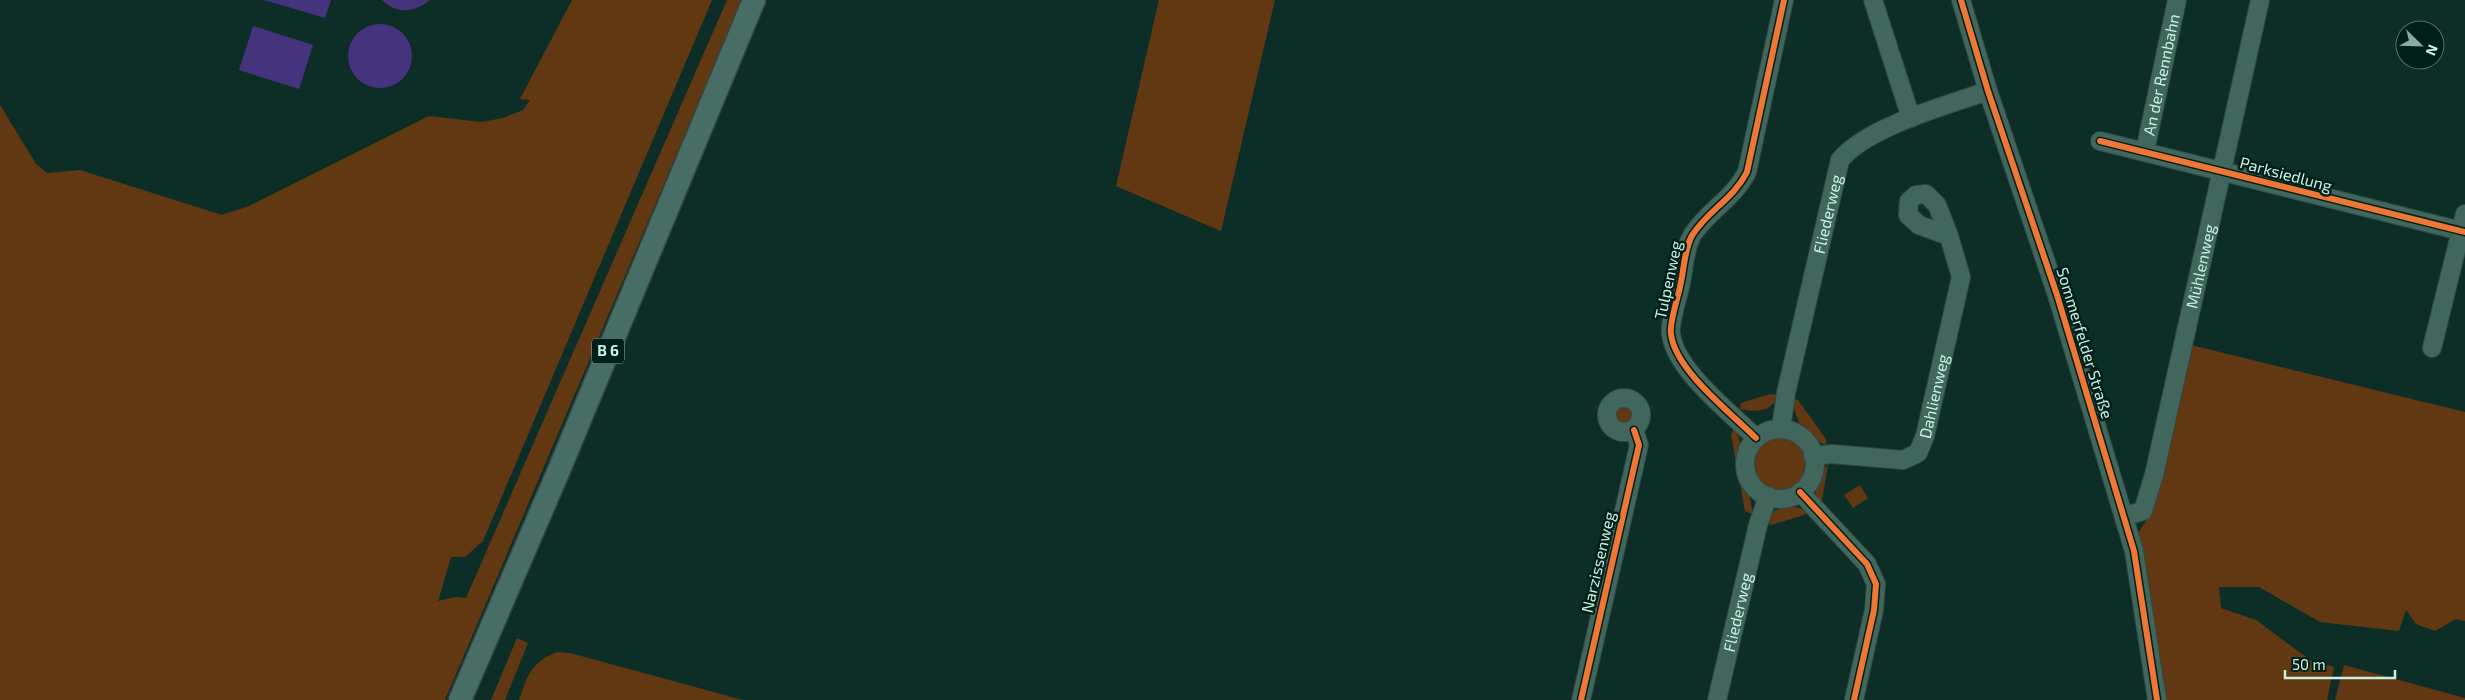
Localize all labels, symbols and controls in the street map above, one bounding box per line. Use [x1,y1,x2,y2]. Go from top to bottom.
street label: An der Rennbahn [2139,12,2183,137]
north arrow [2395,20,2445,70]
text: N [2423,42,2442,58]
street label: Parksiedlung [2238,152,2334,195]
street label: Fliederweg [1809,172,1845,255]
street label: Mühlenweg [2181,222,2219,310]
street label: Tulpenweg [1650,239,1685,321]
street label: Sommerfelder Straße [2053,265,2118,421]
road number: B 6 [592,338,624,364]
street label: Dahlienweg [1915,352,1952,440]
street label: Narzissenweg [1577,509,1618,614]
street label: Fliederweg [1719,571,1756,654]
scale bar [2285,648,2395,680]
text: 50 m [2292,655,2326,673]

